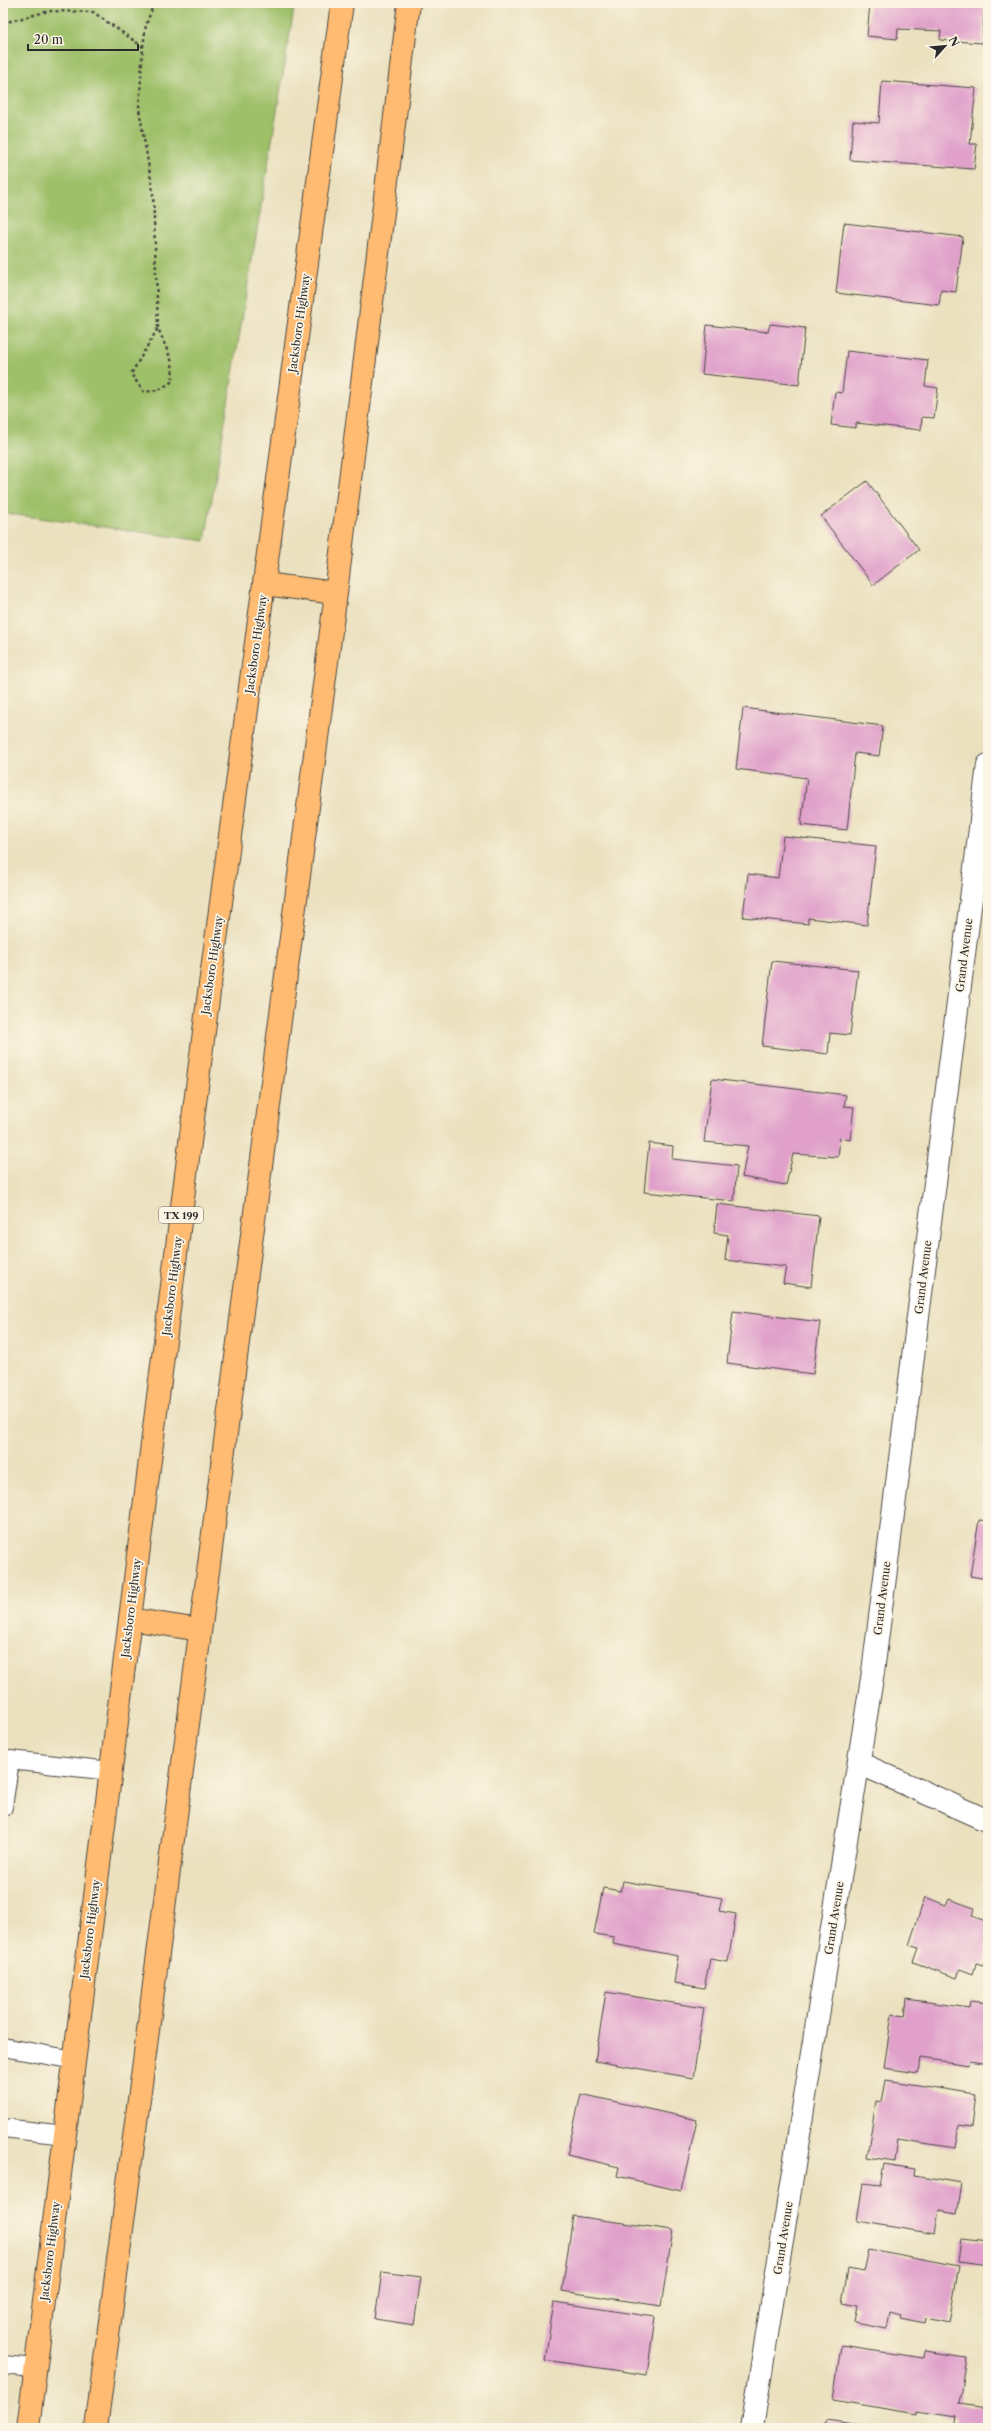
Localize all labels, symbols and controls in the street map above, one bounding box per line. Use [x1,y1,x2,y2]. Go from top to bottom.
scale bar [28,26,138,52]
north arrow [925,26,965,66]
text: 20 m [34,32,63,47]
text: N [946,34,963,49]
street label: Jacksboro Highway [285,272,313,375]
street label: Jacksboro Highway [242,593,270,696]
street label: Jacksboro Highway [198,914,226,1017]
street label: Grand Avenue [953,917,975,993]
road number: TX 199 [159,1207,203,1223]
street label: Jacksboro Highway [159,1235,185,1338]
street label: Grand Avenue [912,1239,934,1315]
street label: Jacksboro Highway [118,1557,144,1660]
street label: Grand Avenue [871,1560,893,1636]
street label: Jacksboro Highway [77,1878,103,1981]
street label: Grand Avenue [821,1880,847,1956]
street label: Jacksboro Highway [37,2200,63,2303]
street label: Grand Avenue [770,2200,796,2276]

